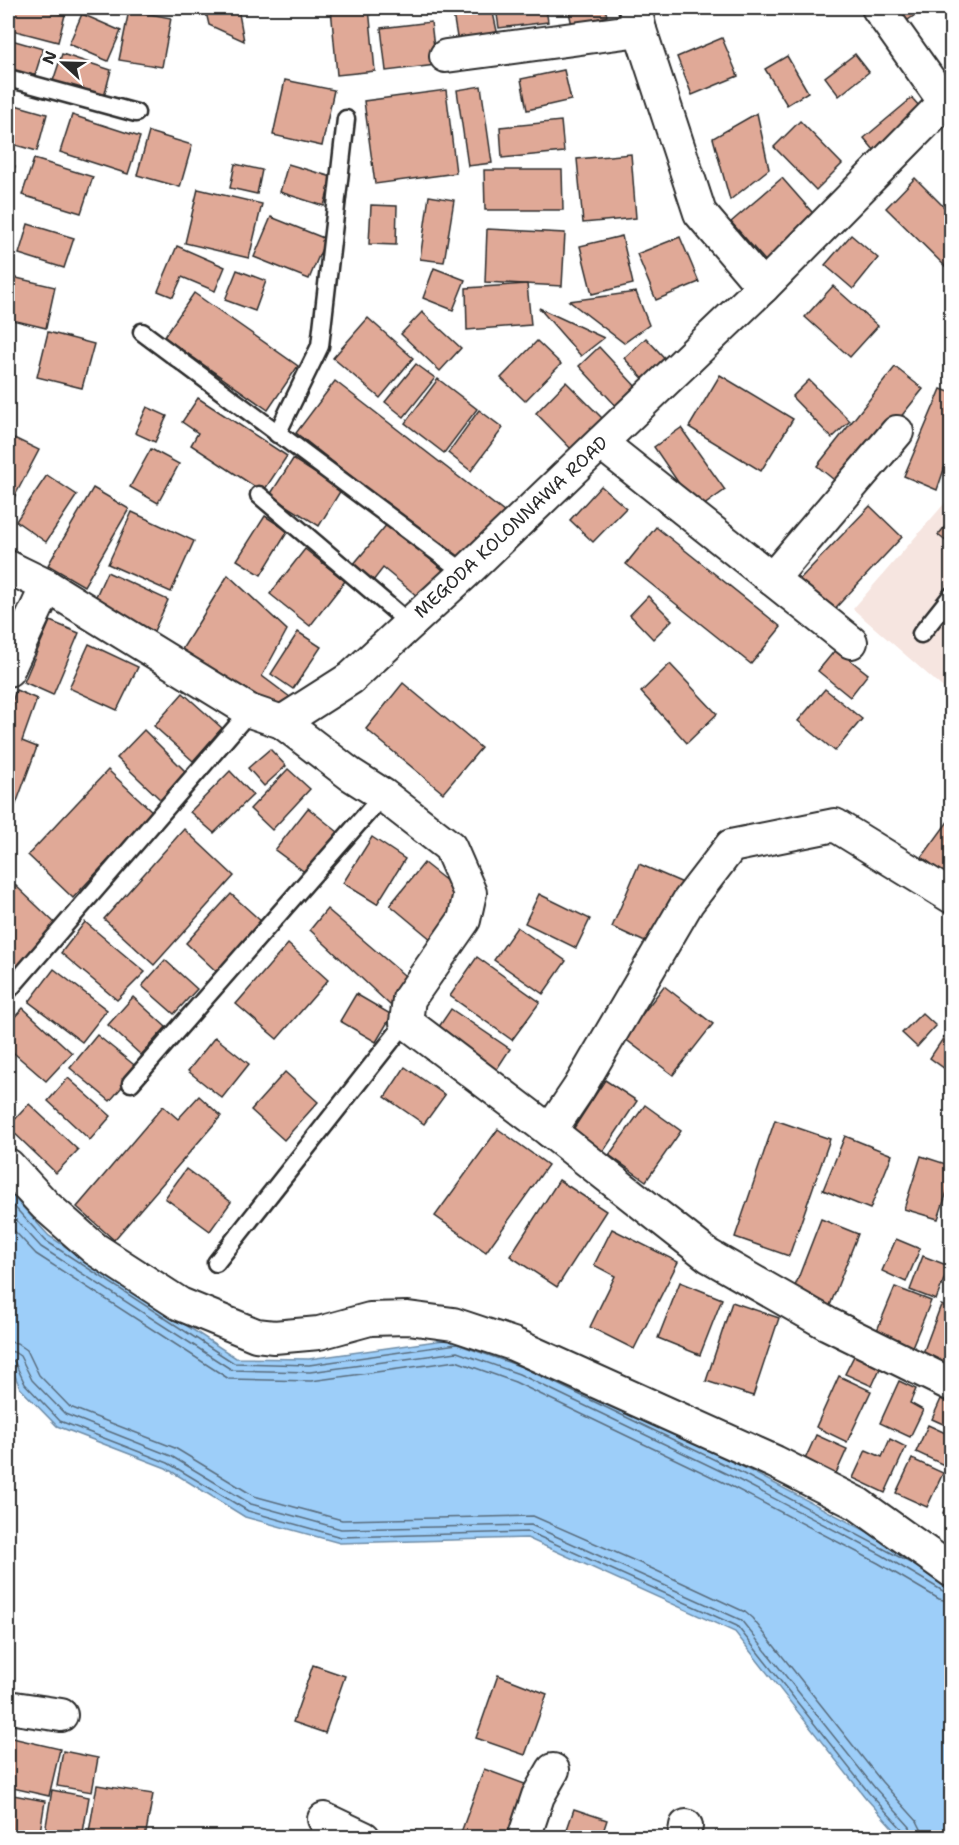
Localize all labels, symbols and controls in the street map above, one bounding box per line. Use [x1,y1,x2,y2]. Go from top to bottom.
north arrow [33,33,93,93]
text: N [37,48,62,67]
street label: MEGODA KOLONNAWA ROAD [409,431,613,623]

